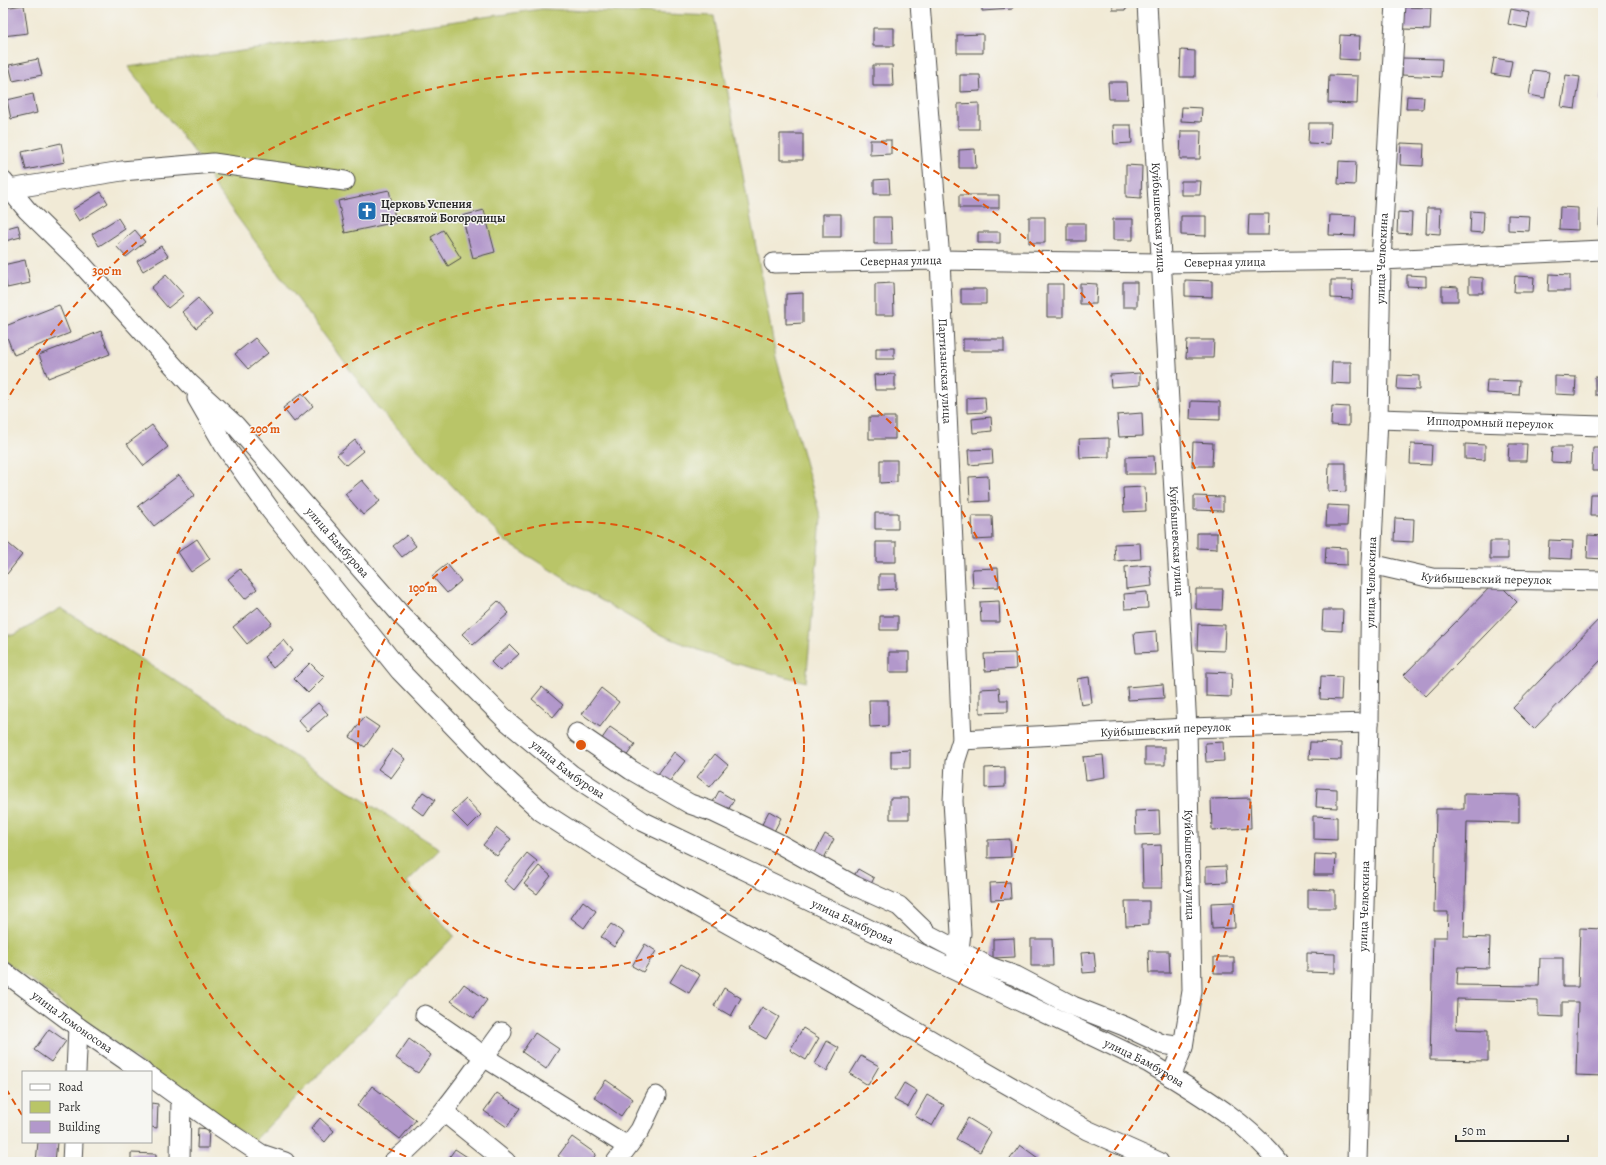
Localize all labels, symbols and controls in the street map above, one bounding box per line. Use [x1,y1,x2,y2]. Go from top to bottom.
street label: Куйбышевская улица [1148,162,1170,274]
place label: Церковь Успения Пресвятой Богородицы [381,196,505,226]
church icon: Церковь Успения Пресвятой Богородицы [356,200,378,222]
street label: улица Челюскина [1372,212,1392,305]
street label: Северная улица [860,252,942,269]
street label: Северная улица [1184,254,1266,271]
text: 300 m [92,263,122,279]
street label: Партизанская улица [935,318,956,425]
street label: Ипподромный переулок [1426,413,1554,432]
text: 200 m [250,421,280,437]
street label: Куйбышевская улица [1166,485,1188,597]
street label: улица Бамбурова [302,503,373,582]
street label: улица Челюскина [1362,536,1380,629]
street label: Куйбышевский переулок [1419,568,1552,588]
text: 100 m [409,580,437,596]
street label: Куйбышевский переулок [1100,719,1231,741]
street label: улица Бамбурова [527,736,608,803]
centre of rings [574,738,588,752]
street label: Куйбышевская улица [1181,809,1199,921]
street label: улица Челюскина [1355,860,1373,953]
street label: улица Бамбурова [808,895,897,948]
street label: улица Ломоносова [28,987,116,1057]
street label: улица Бамбурова [1101,1034,1188,1091]
legend [22,1071,152,1143]
text: Road [58,1079,84,1095]
text: Park [58,1099,81,1115]
scale bar [1456,1117,1568,1143]
text: Building [58,1119,100,1135]
text: 50 m [1462,1123,1486,1139]

